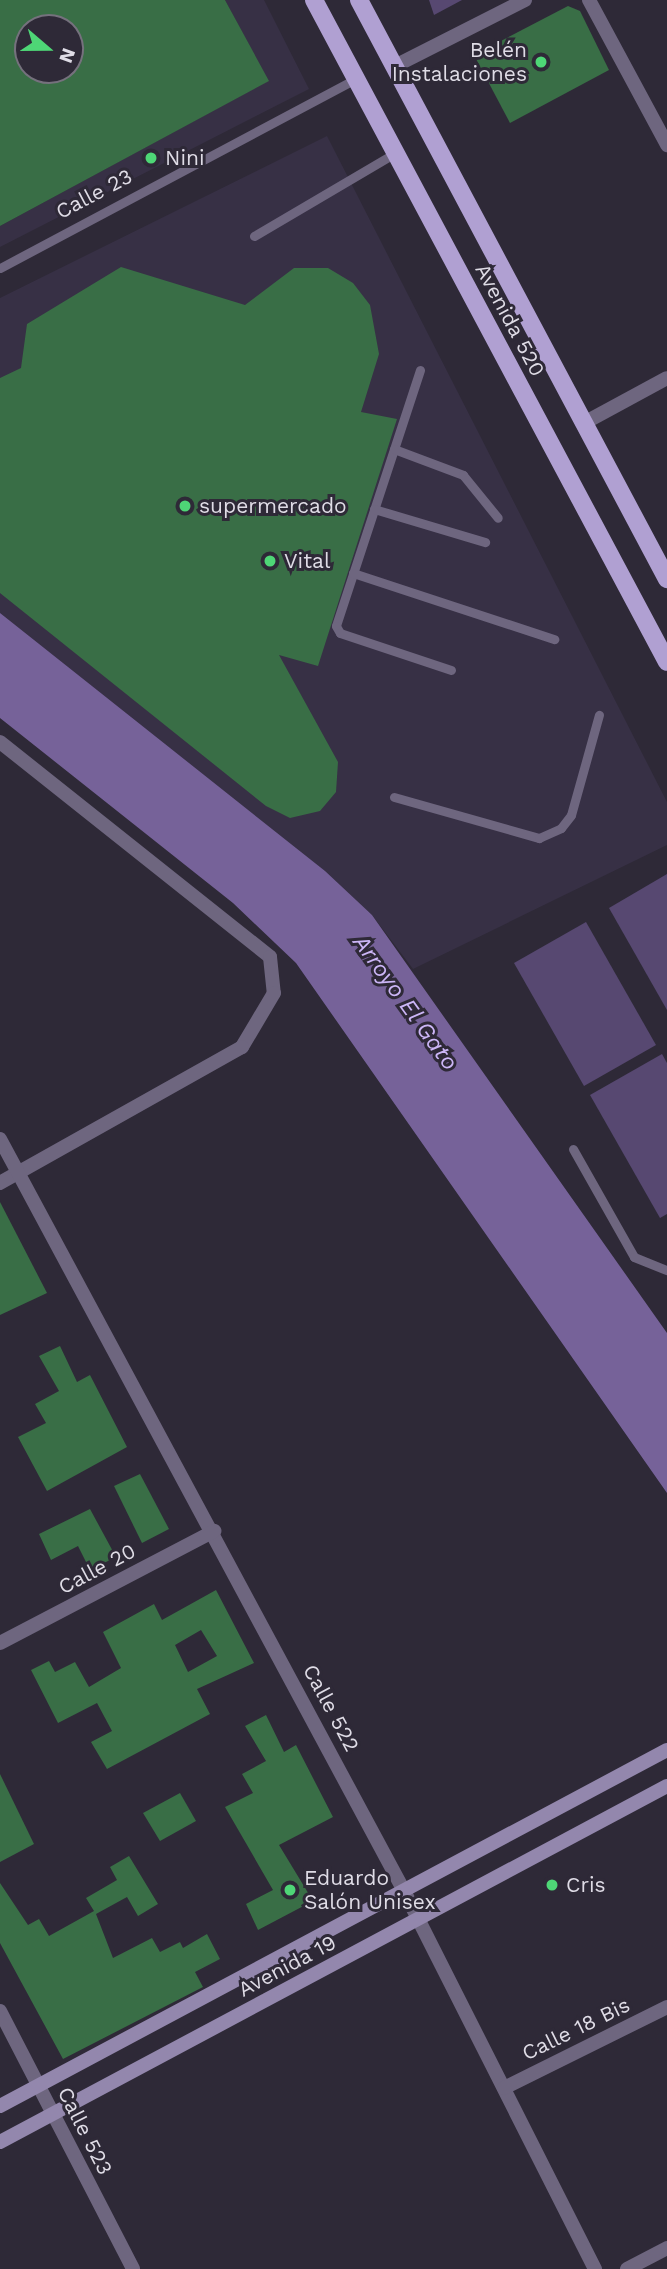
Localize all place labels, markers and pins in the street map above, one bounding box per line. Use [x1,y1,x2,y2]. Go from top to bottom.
place label: Belén Instalaciones [392,37,527,87]
marker: Belén Instalaciones [533,54,549,70]
place label: Nini [165,145,205,171]
marker: Nini [143,150,159,166]
place label: supermercado [199,493,347,519]
marker: supermercado [177,498,193,514]
place label: Vital [284,548,330,574]
marker: Vital [262,553,278,569]
place label: Eduardo Salón Unisex [304,1865,436,1915]
place label: Cris [566,1872,606,1898]
marker: Cris [544,1877,560,1893]
marker: Eduardo Salón Unisex [282,1882,298,1898]

